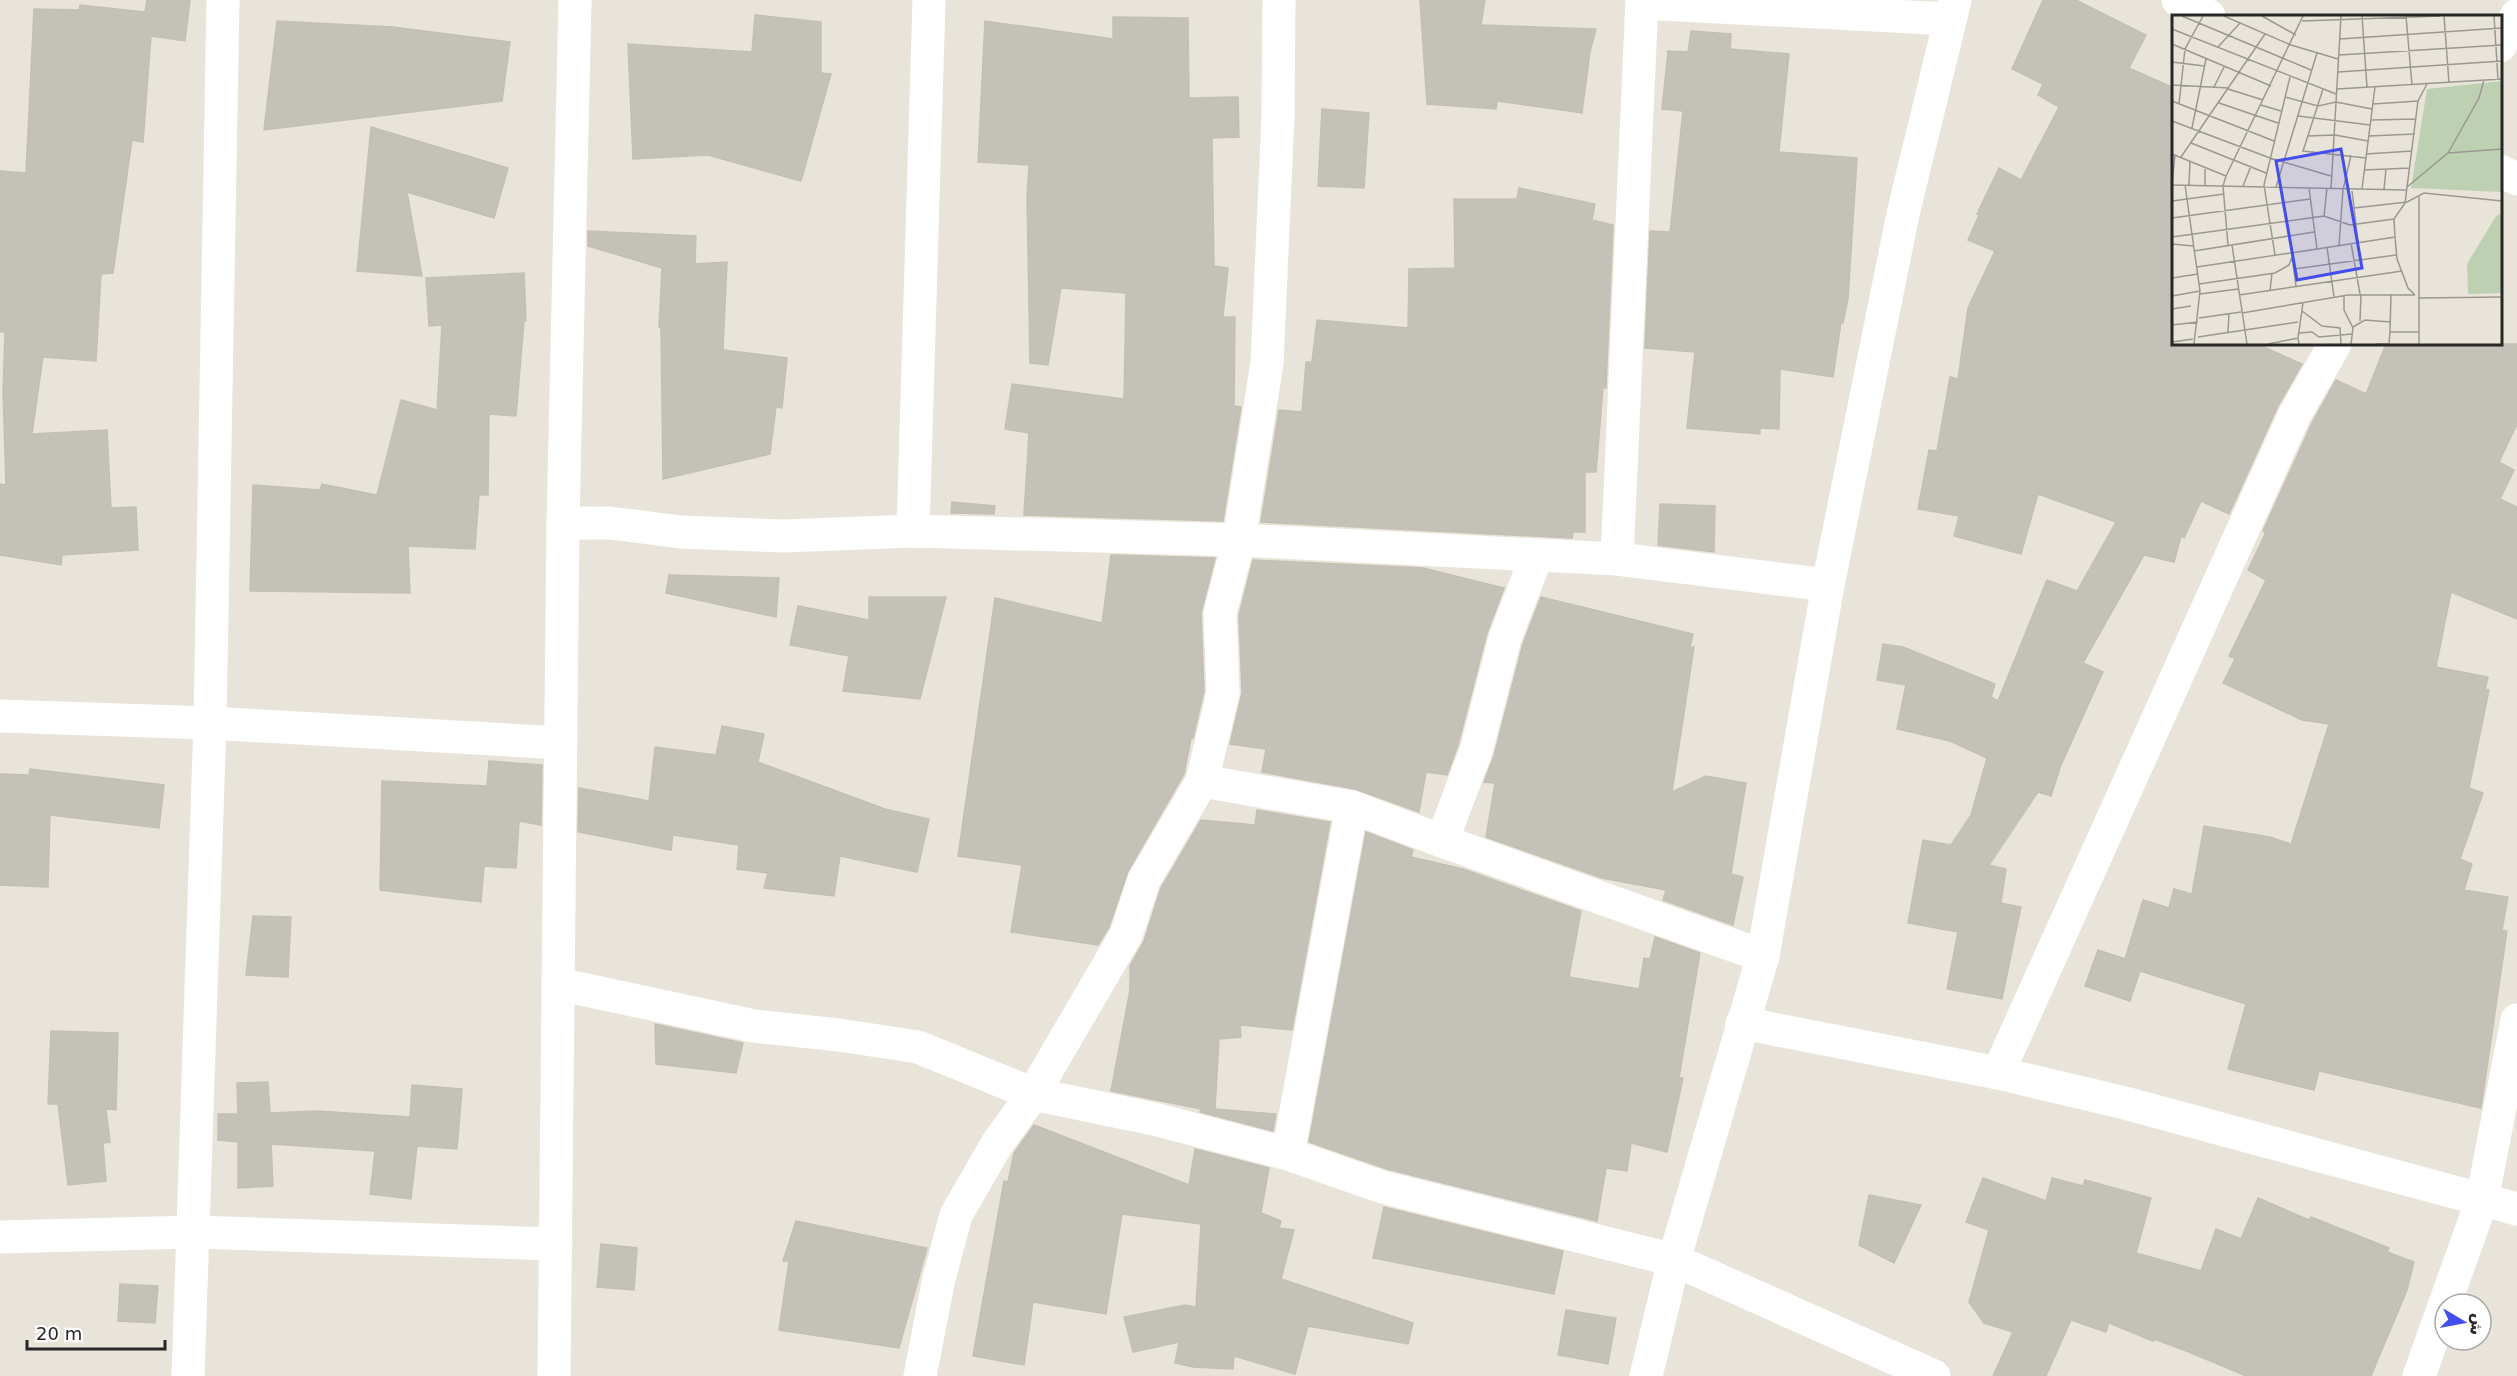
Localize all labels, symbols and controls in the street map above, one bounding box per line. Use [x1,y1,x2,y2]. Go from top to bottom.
inset map [2172,15,2502,345]
north arrow [2433,1292,2493,1352]
text: ش [2466,1312,2489,1337]
scale bar [27,1313,165,1351]
text: 20 m [36,1323,82,1344]

